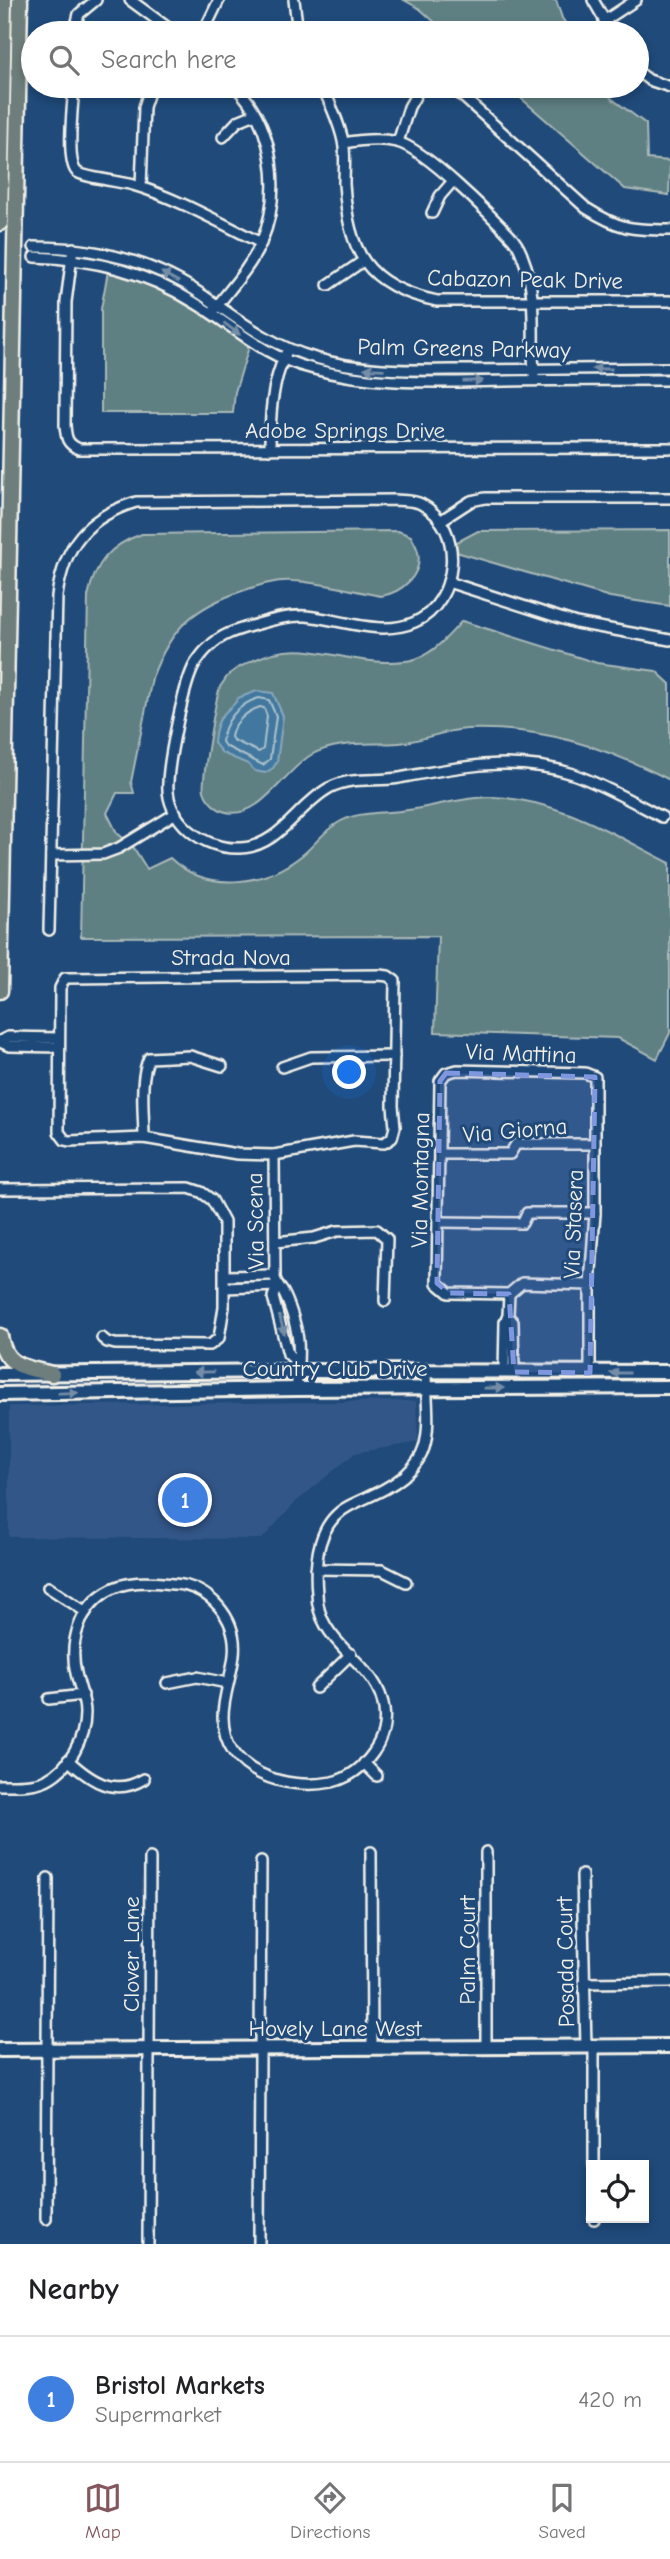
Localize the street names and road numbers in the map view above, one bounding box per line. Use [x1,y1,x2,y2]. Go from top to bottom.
street label: Cabazon Peak Drive [427,264,623,295]
street label: Palm Greens Parkway [357,333,572,364]
street label: Adobe Springs Drive [245,417,445,444]
street label: Strada Nova [171,944,291,971]
street label: Via Mattina [465,1038,577,1069]
street label: Via Montagna [406,1112,435,1248]
street label: Via Giorna [462,1112,568,1149]
street label: Via Stasera [558,1169,589,1279]
street label: Via Scena [241,1172,270,1270]
street label: Country Club Drive [243,1355,427,1382]
street label: Palm Court [454,1894,481,2005]
street label: Posada Court [551,1895,580,2028]
street label: Clover Lane [118,1896,145,2012]
street label: Hovely Lane West [248,2015,423,2042]

